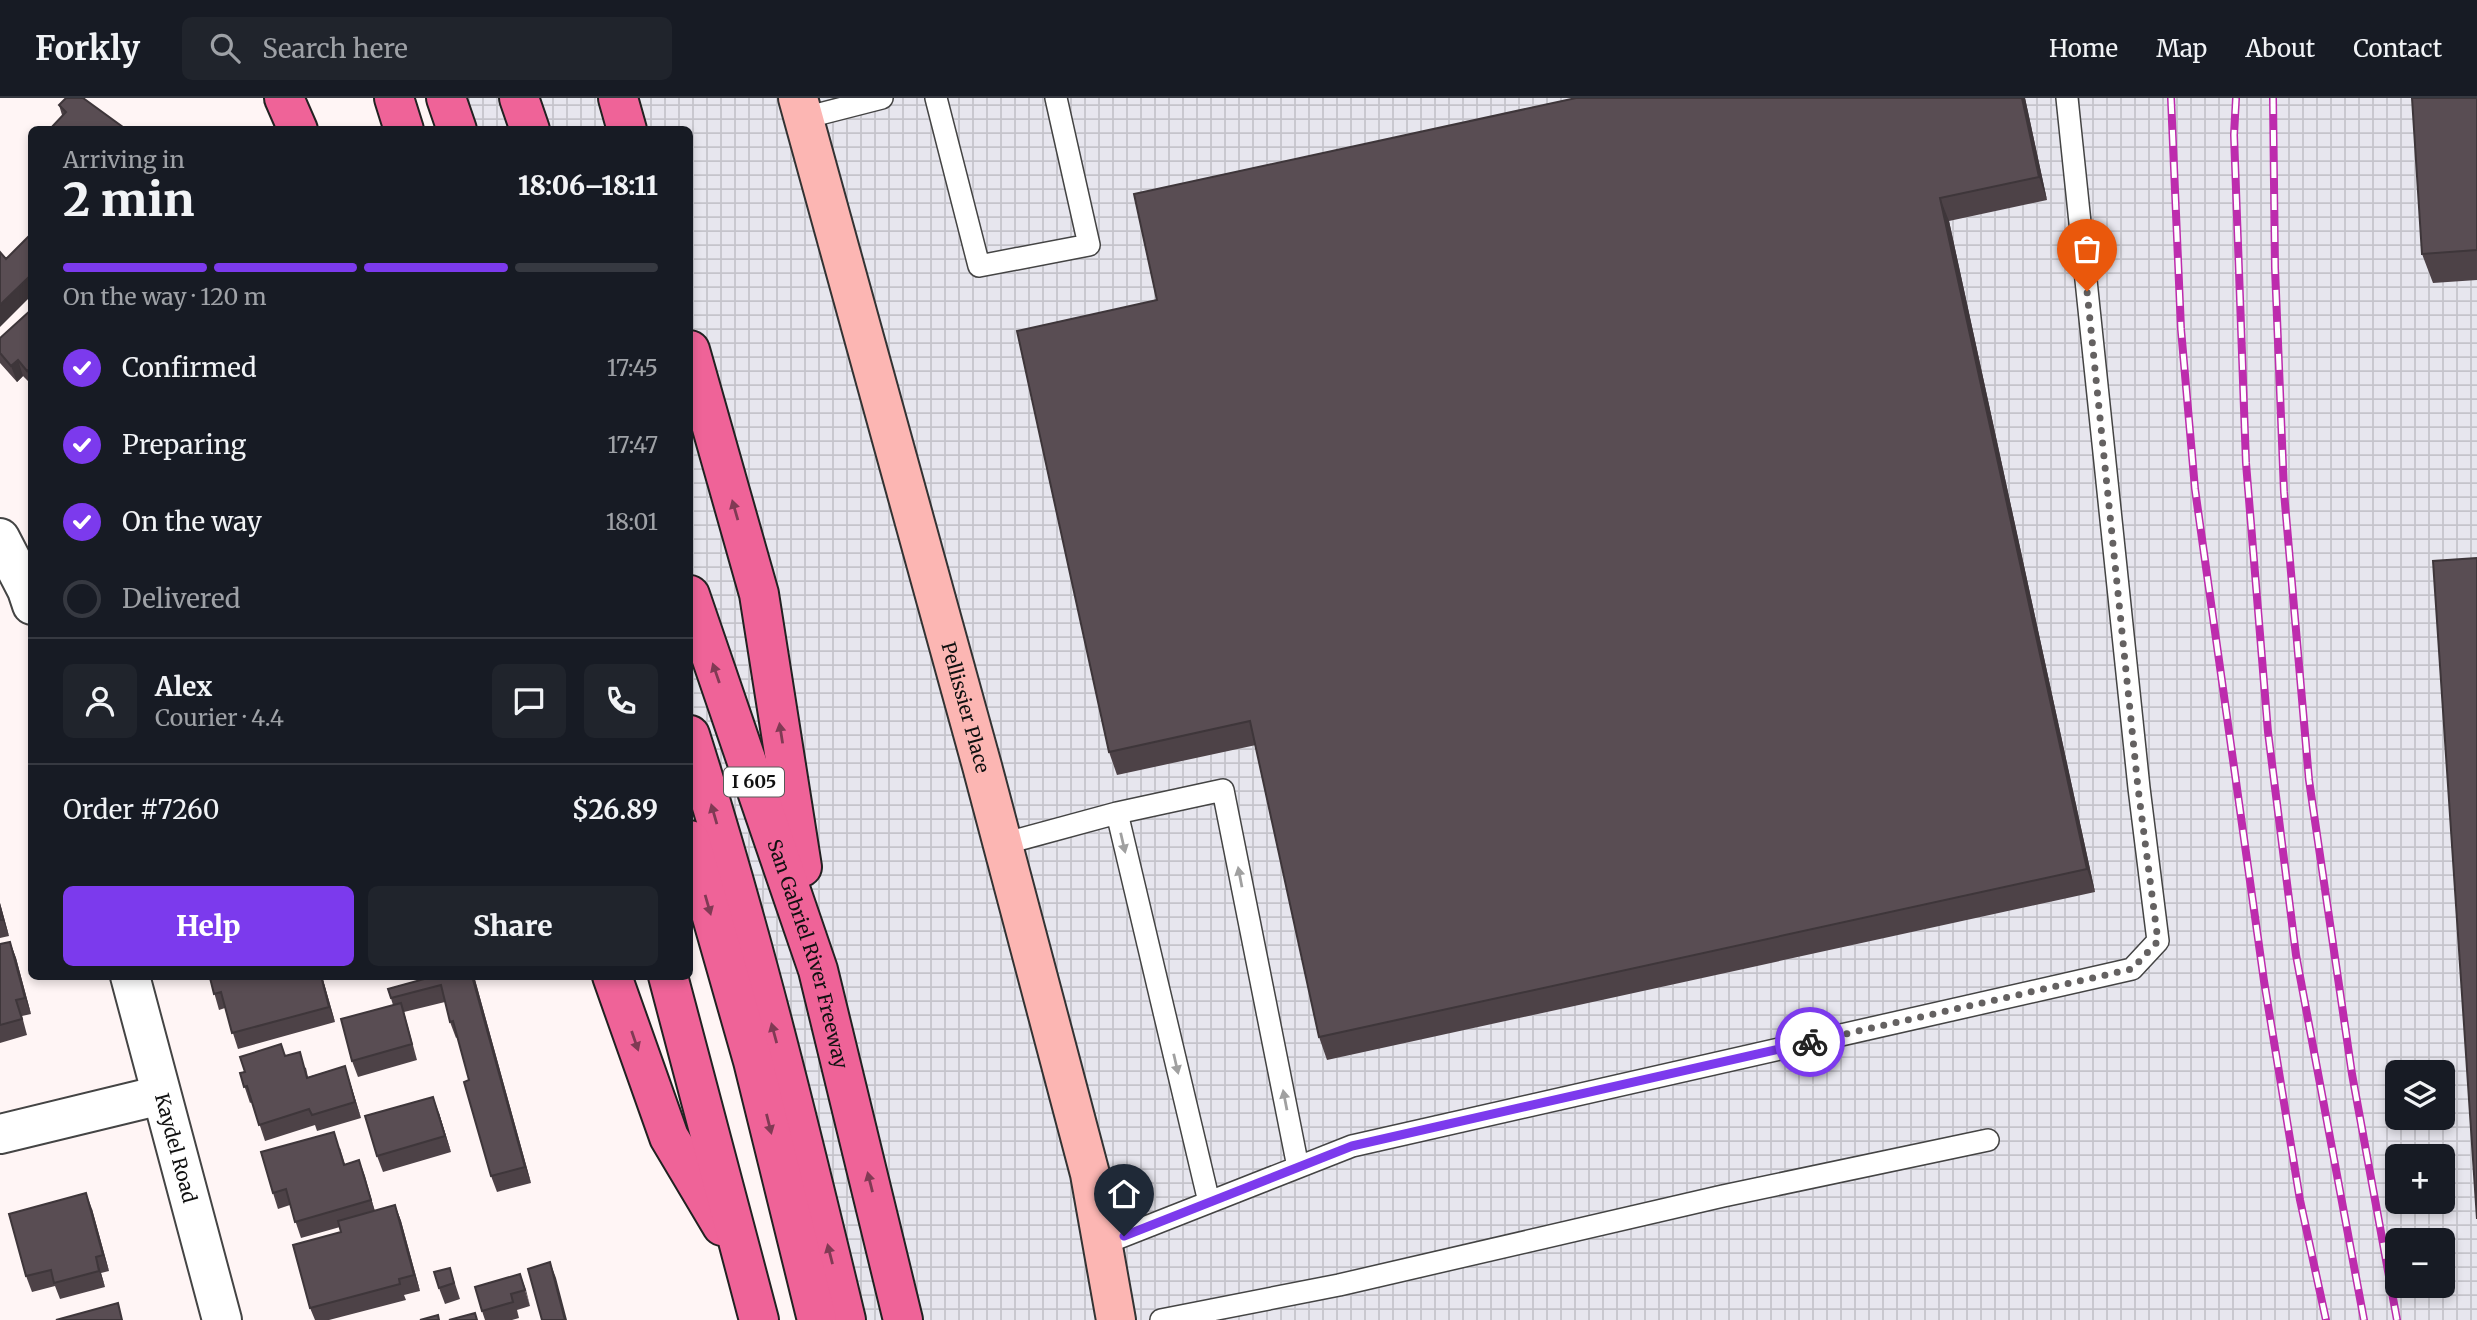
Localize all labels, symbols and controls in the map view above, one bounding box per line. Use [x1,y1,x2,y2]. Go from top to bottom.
search box [182,17,672,80]
text: Forkly [35,28,140,69]
icon: search [206,29,244,67]
text: Search here [262,32,408,65]
text: Home [2049,33,2118,64]
text: Map [2156,33,2207,64]
text: About [2245,33,2315,64]
text: Contact [2353,33,2442,64]
text: Arriving in [63,145,185,174]
text: 18:06–18:11 [518,169,658,202]
text: 2 min [63,171,195,229]
pin [2057,219,2117,291]
icon: bag [2068,230,2106,268]
text: On the way · 120 m [63,282,267,311]
icon: check [63,349,101,387]
text: Confirmed [122,351,257,384]
text: 17:45 [607,353,658,382]
icon: check [63,426,101,464]
text: Preparing [122,428,246,461]
text: 17:47 [607,430,658,459]
one-way arrow [730,499,740,520]
icon: check [63,503,101,541]
text: On the way [122,505,262,538]
text: 18:01 [606,507,658,536]
text: Delivered [122,582,241,615]
street label: Pellissier Place [936,639,995,775]
one-way arrow [710,663,721,684]
button: person [63,664,137,738]
button: chat [492,664,566,738]
button: phone [584,664,658,738]
text: Alex [155,670,212,703]
text: Courier · 4.4 [155,703,284,732]
one-way arrow [775,722,786,744]
road number: I 605 [724,768,784,796]
text: Order #7260 [63,793,219,826]
text: $26.89 [572,793,658,826]
one-way arrow [709,803,719,824]
one-way arrow [1118,832,1129,854]
street label: San Gabriel River Freeway [762,836,853,1071]
one-way arrow [1234,866,1245,888]
button: Help [63,886,354,966]
button: Share [368,886,658,966]
one-way arrow [704,895,714,916]
courier [1775,1007,1845,1077]
one-way arrow [768,1022,779,1044]
icon: bike [1791,1023,1829,1061]
one-way arrow [629,1030,640,1051]
one-way arrow [1171,1053,1182,1075]
map controls [2385,1060,2455,1298]
button: layers [2385,1060,2455,1130]
one-way arrow [1279,1089,1290,1111]
street label: Kaydel Road [150,1091,202,1205]
one-way arrow [764,1113,775,1135]
button: + [2385,1144,2455,1214]
pin [1094,1164,1154,1236]
one-way arrow [864,1171,875,1193]
icon: home [1105,1175,1143,1213]
button: − [2385,1228,2455,1298]
one-way arrow [824,1243,835,1265]

